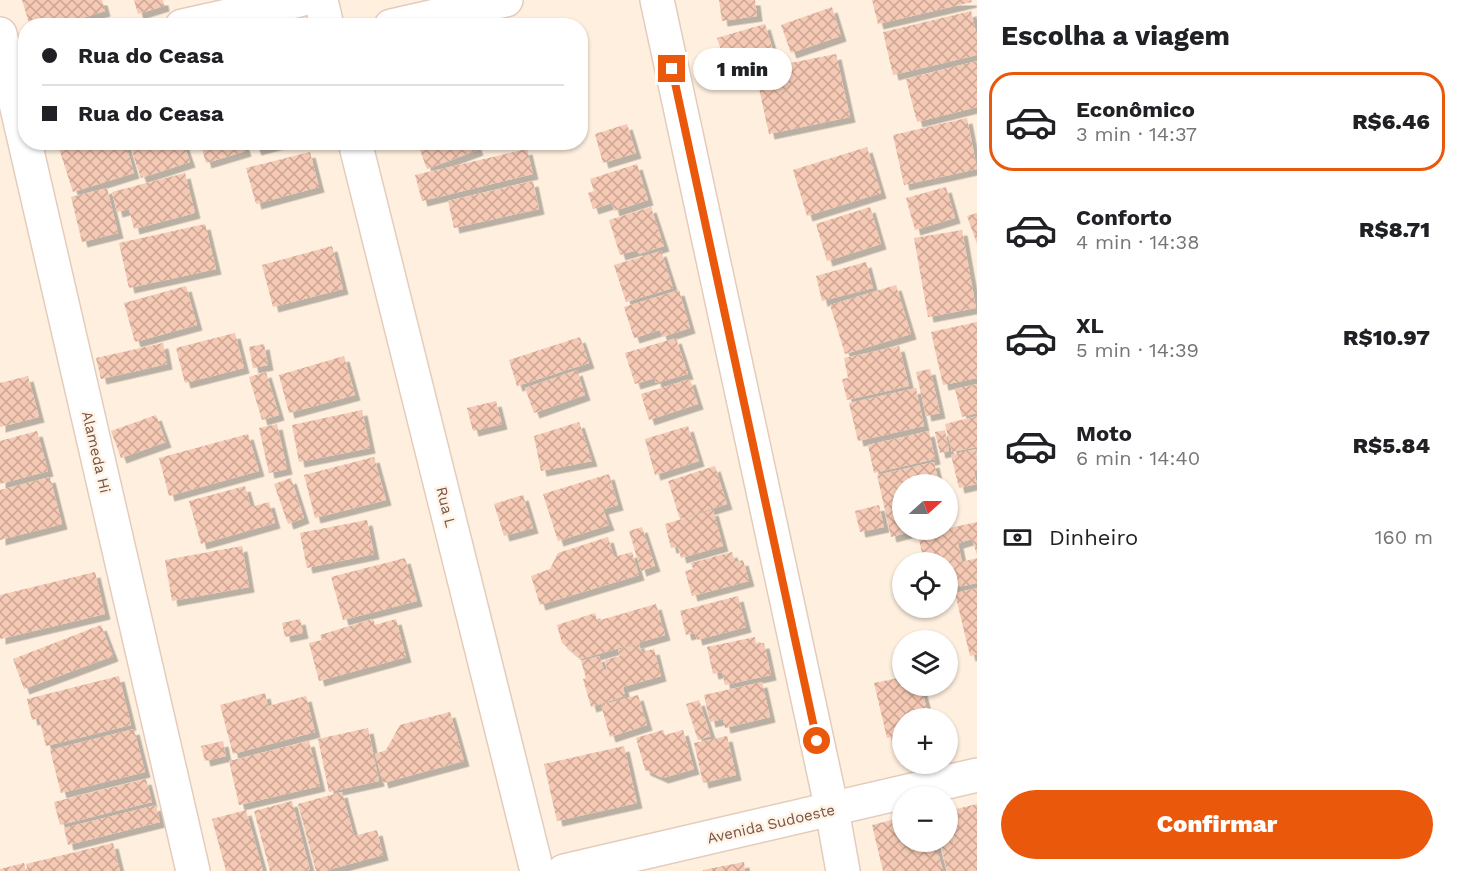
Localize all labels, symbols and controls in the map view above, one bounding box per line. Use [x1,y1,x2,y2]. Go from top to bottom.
text: Escolha a viagem [1001,20,1230,52]
text: Rua do Ceasa [78,43,224,68]
callout: 1 min [693,48,792,90]
route end [658,55,685,82]
text: 1 min [717,57,768,81]
icon: car [1004,95,1058,149]
text: Econômico [1076,97,1195,122]
text: Rua do Ceasa [78,101,224,126]
text: R$6.46 [1352,109,1430,134]
text: 3 min · 14:37 [1076,122,1197,146]
icon: car [1004,203,1058,257]
text: Conforto [1076,205,1172,230]
text: R$8.71 [1359,217,1430,242]
text: 4 min · 14:38 [1076,230,1199,254]
icon: car [1004,311,1058,365]
text: XL [1076,313,1104,338]
text: R$10.97 [1343,325,1430,350]
text: 5 min · 14:39 [1076,338,1199,362]
street label: Alameda Hi [78,409,114,495]
icon: car [1004,419,1058,473]
text: Moto [1076,421,1132,446]
text: R$5.84 [1353,433,1430,458]
text: 6 min · 14:40 [1076,446,1200,470]
north arrow [892,474,958,540]
map controls [892,474,958,852]
street label: Rua L [432,485,460,529]
icon: cash [1001,521,1034,554]
text: Dinheiro [1049,525,1138,550]
text: 160 m [1375,525,1433,549]
button: locate [892,552,958,618]
button: layers [892,630,958,696]
button: + [892,708,958,774]
route start [803,727,830,754]
button: − [892,786,958,852]
button: Confirmar [1001,790,1433,859]
street label: Avenida Sudoeste [705,801,837,847]

